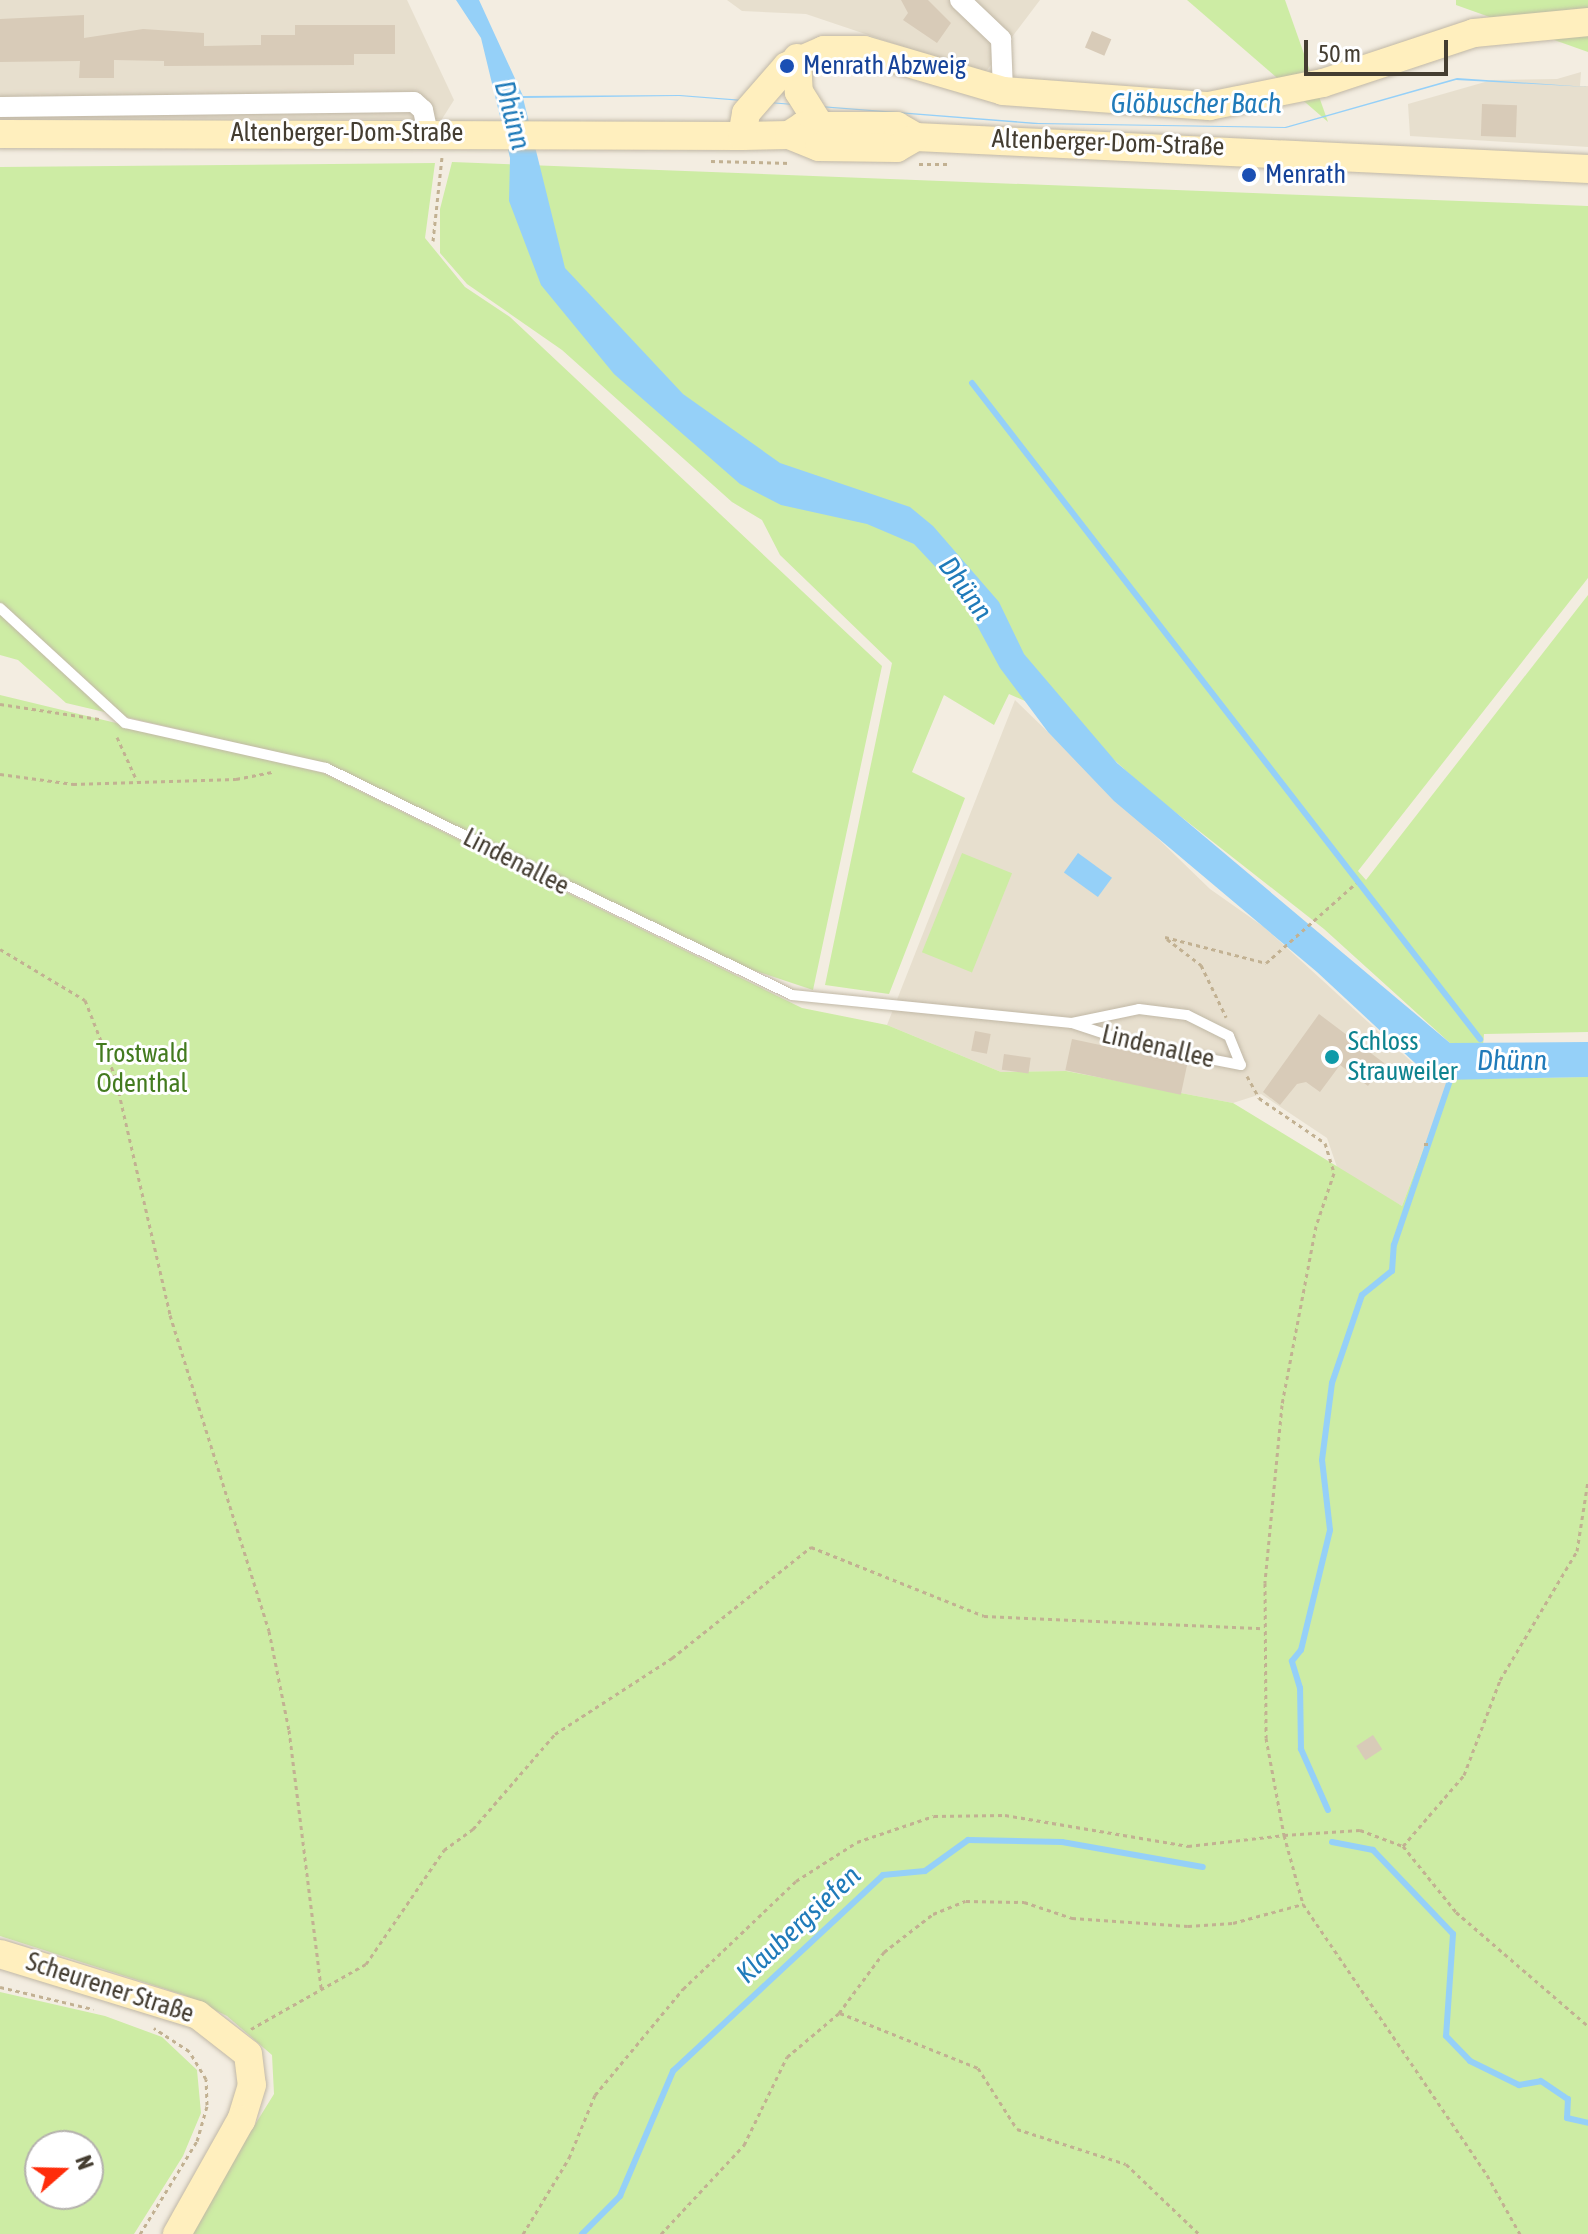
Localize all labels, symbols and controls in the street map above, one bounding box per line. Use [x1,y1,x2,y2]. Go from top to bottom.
scale bar [1308,24,1452,74]
text: 50 m [1318,40,1361,67]
place label: Menrath Abzweig [803,50,966,82]
marker: Menrath Abzweig [778,57,796,75]
water label: Dhünn [488,77,538,153]
water label: Glöbuscher Bach [1111,86,1281,120]
street label: Altenberger-Dom-Straße [231,117,463,149]
street label: Altenberger-Dom-Straße [991,123,1225,163]
place label: Menrath [1265,159,1346,191]
marker: Menrath [1240,166,1258,184]
water label: Dhünn [932,550,1000,626]
street label: Lindenallee [458,822,574,902]
street label: Lindenallee [1099,1019,1217,1075]
place label: Schloss Strauweiler [1348,1026,1457,1088]
park label: Trostwald Odenthal [96,1038,188,1100]
water label: Dhünn [1477,1043,1547,1077]
marker: Schloss Strauweiler [1323,1048,1341,1066]
water label: Klaubergsiefen [729,1858,867,1990]
street label: Scheurener Straße [22,1946,198,2030]
north arrow [24,2130,104,2210]
text: N [70,2152,99,2173]

